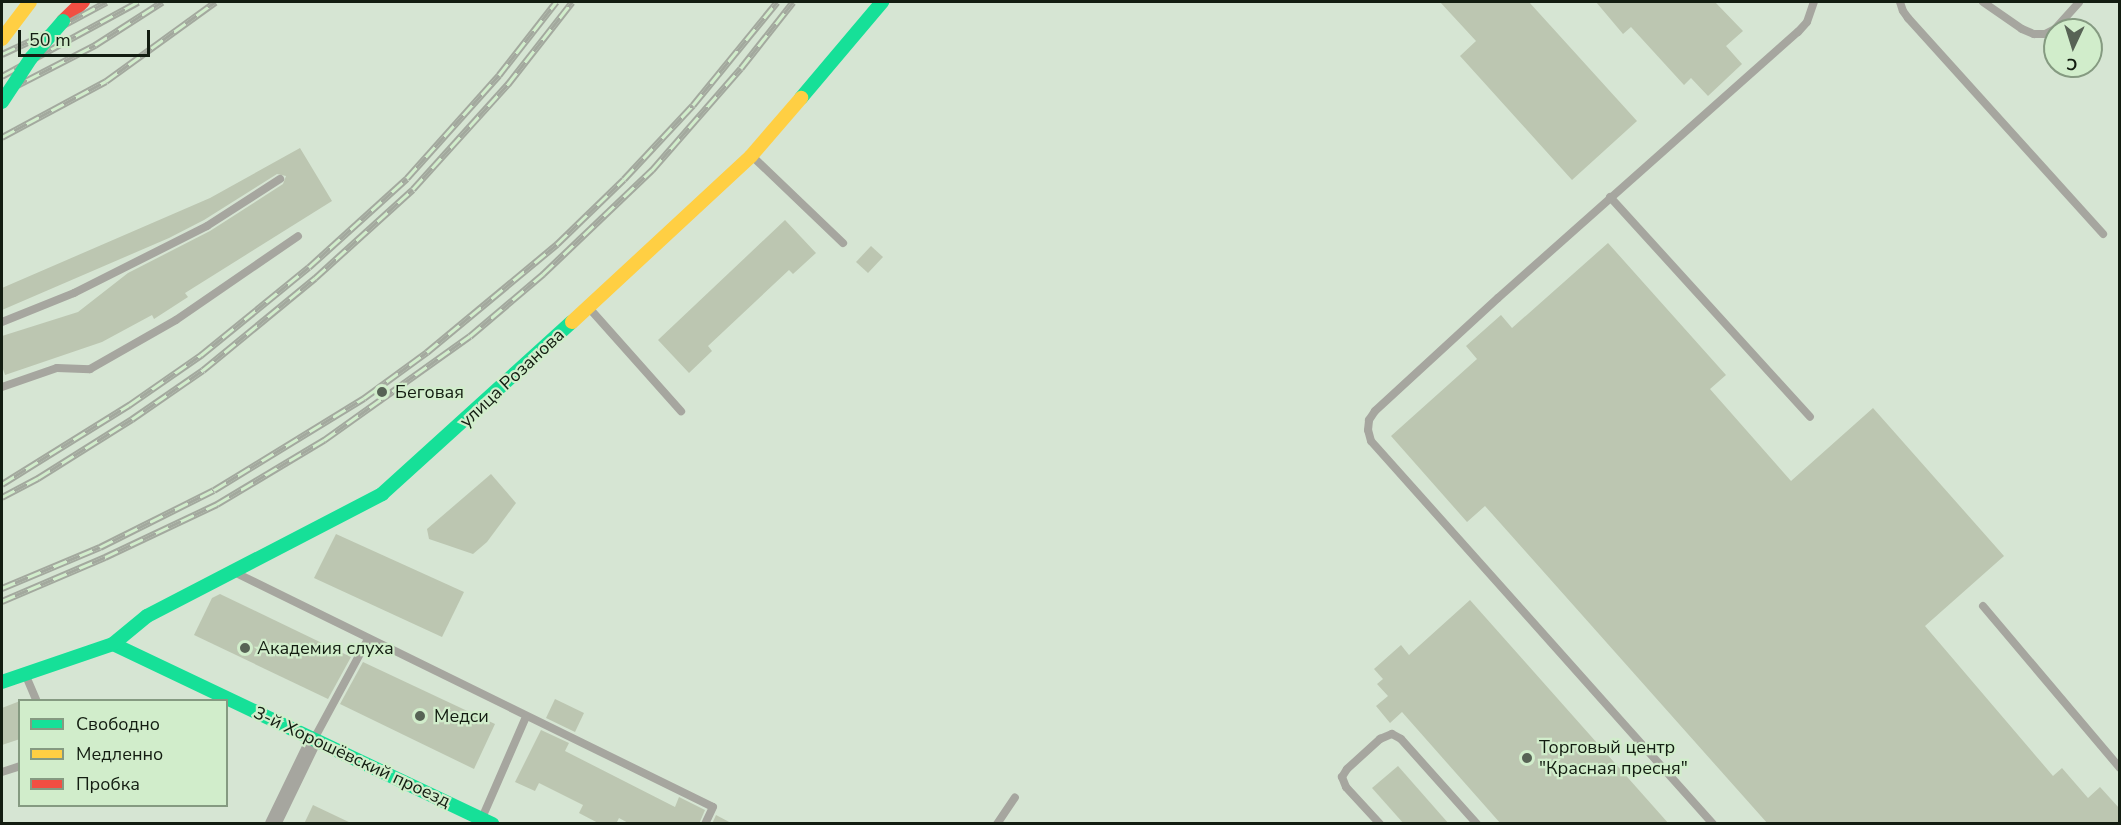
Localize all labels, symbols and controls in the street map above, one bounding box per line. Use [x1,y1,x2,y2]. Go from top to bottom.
scale bar [21,18,153,56]
north arrow [2043,18,2103,78]
text: 50 m [29,28,71,52]
text: С [2066,53,2078,75]
street label: улица Розанова [455,324,569,432]
place label: Беговая [395,381,464,403]
marker: Беговая [373,383,391,401]
place label: Академия слуха [257,637,394,659]
marker: Академия слуха [238,641,252,655]
legend [18,699,228,807]
street label: 3-й Хорошёвский проезд [250,702,454,812]
place label: Медси [434,705,489,727]
marker: Медси [411,707,429,725]
text: Свободно [76,712,160,736]
place label: Торговый центр "Красная пресня" [1539,737,1688,780]
text: Медленно [76,742,163,766]
marker: Торговый центр "Красная пресня" [1520,751,1534,765]
text: Пробка [76,772,140,796]

